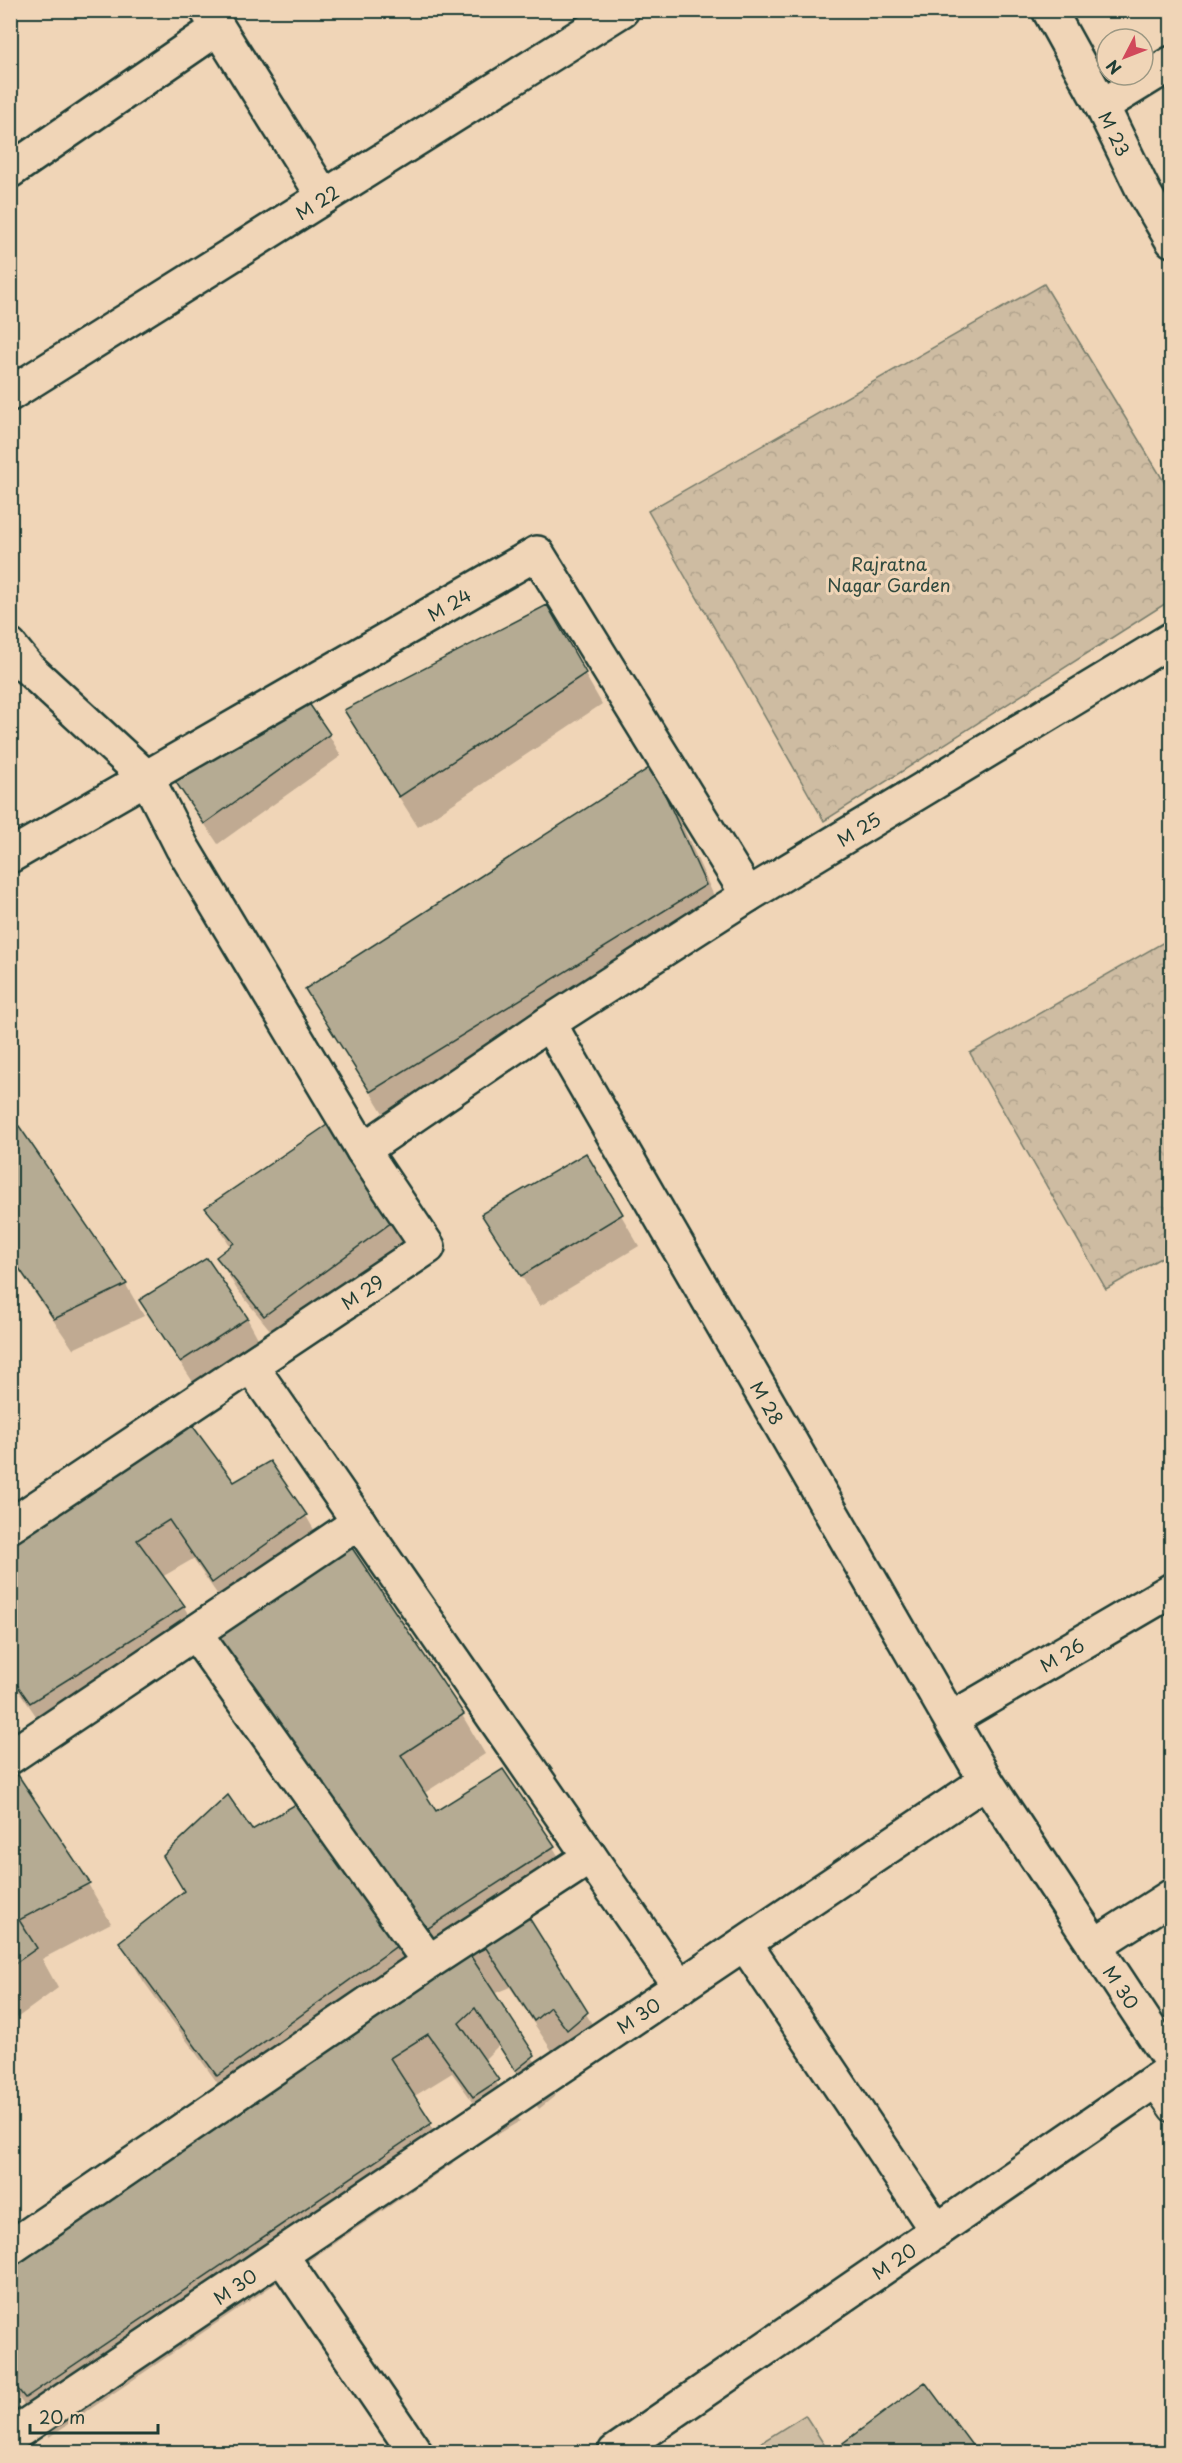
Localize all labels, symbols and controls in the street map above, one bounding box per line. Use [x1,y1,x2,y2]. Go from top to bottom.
north arrow [1095,27,1155,87]
text: N [1100,55,1126,80]
street label: M 23 [1093,106,1138,160]
street label: M 22 [290,178,344,226]
park label: Rajratna Nagar Garden [827,550,951,598]
street label: M 24 [422,580,476,627]
street label: M 25 [831,805,885,852]
street label: M 29 [335,1267,389,1315]
street label: M 28 [744,1375,791,1429]
street label: M 26 [1034,1631,1089,1678]
street label: M 30 [1097,1960,1146,2014]
street label: M 30 [611,1990,665,2039]
street label: M 20 [866,2236,921,2285]
street label: M 30 [207,2261,262,2310]
scale bar [30,2397,158,2435]
text: 20 m [39,2403,85,2430]

